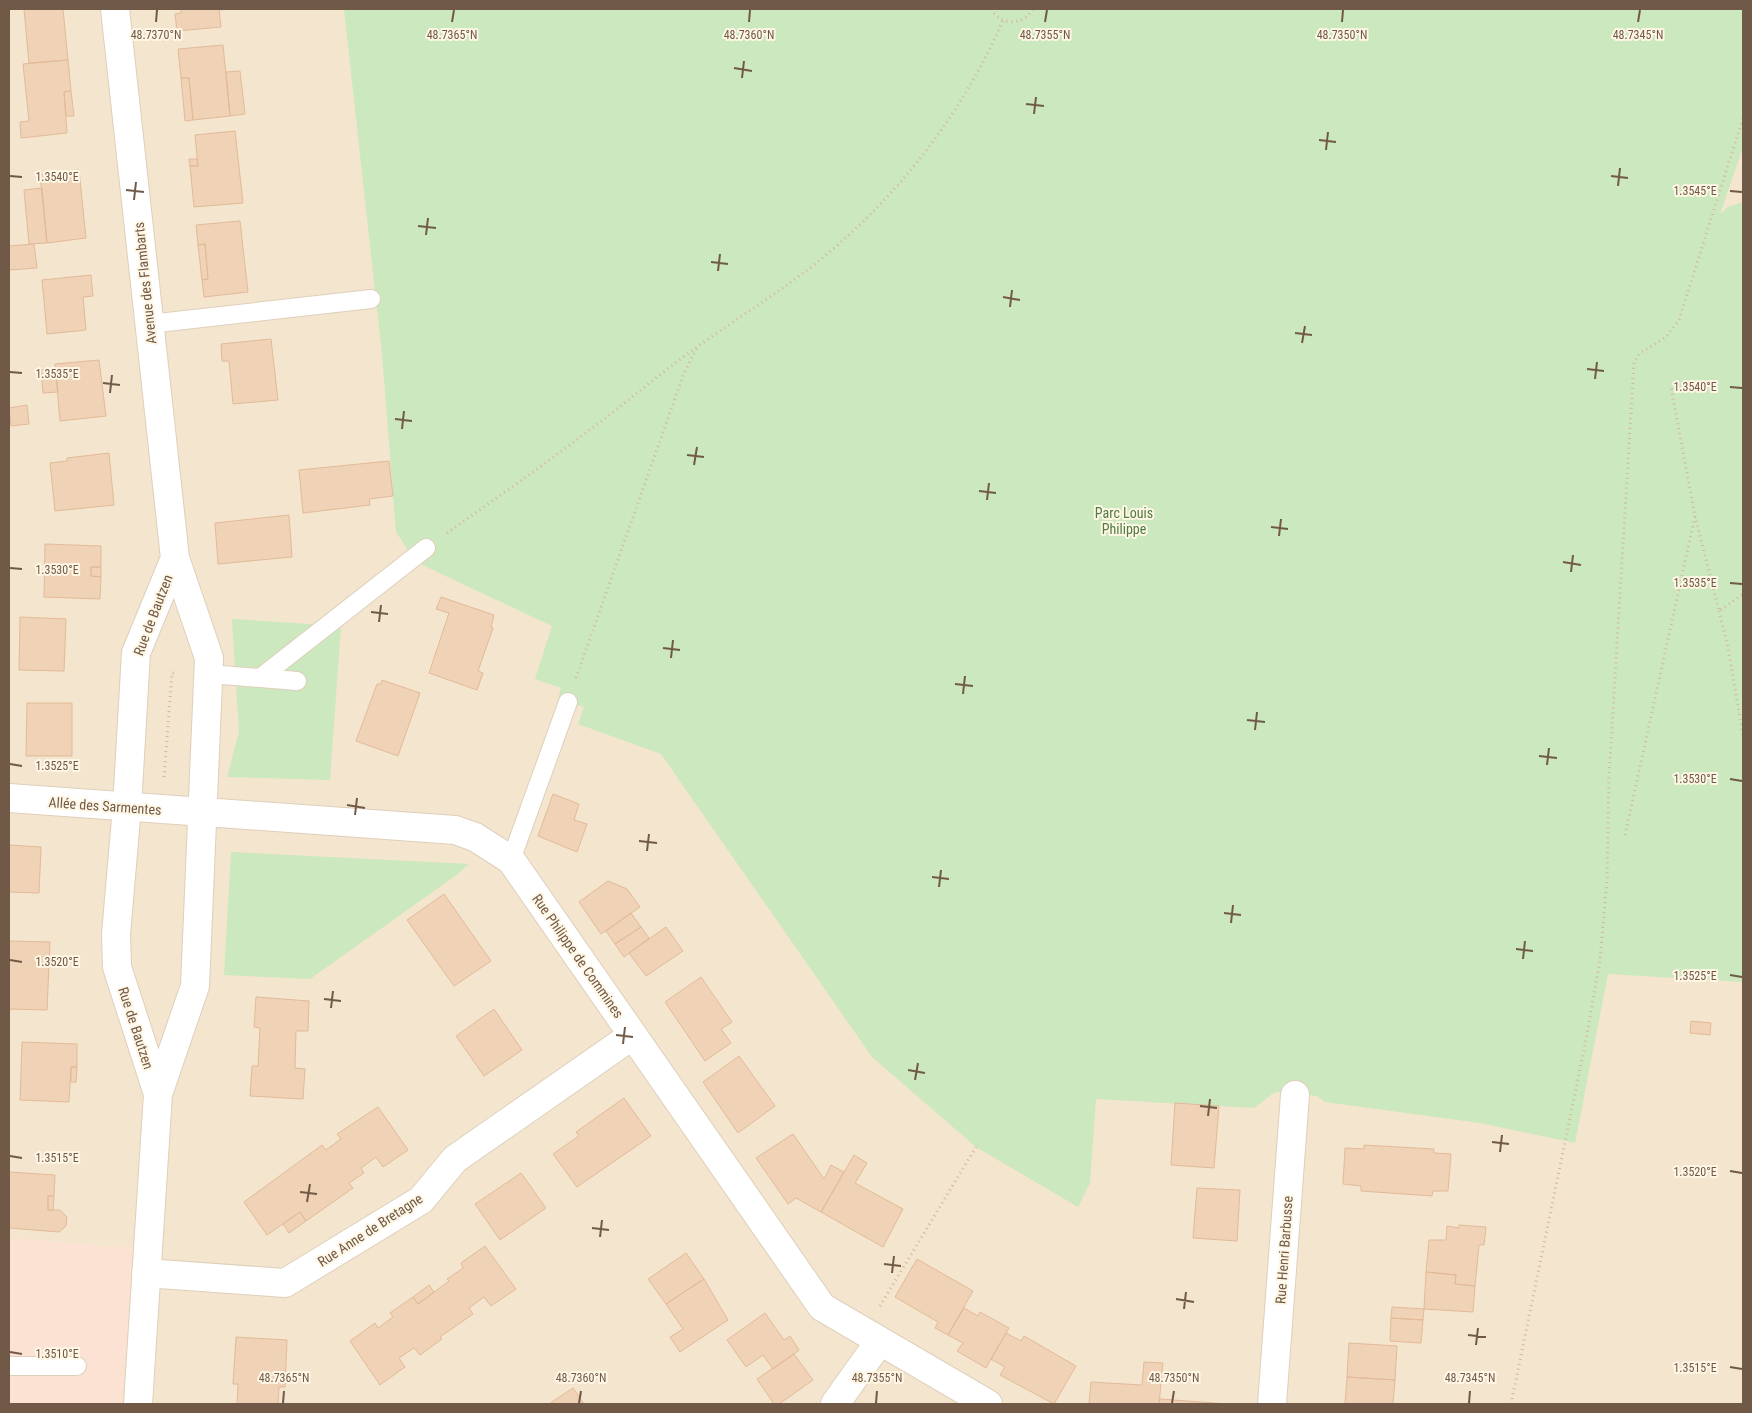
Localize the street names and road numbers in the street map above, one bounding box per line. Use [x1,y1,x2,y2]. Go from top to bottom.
street label: Avenue des Flambarts [131,221,159,345]
street label: Rue de Bautzen [130,572,176,658]
street label: Allée des Sarmentes [48,794,162,818]
street label: Rue Philippe de Commines [529,891,627,1021]
street label: Rue de Bautzen [115,985,157,1071]
street label: Rue Anne de Bretagne [315,1190,426,1270]
street label: Rue Henri Barbusse [1272,1195,1296,1305]

